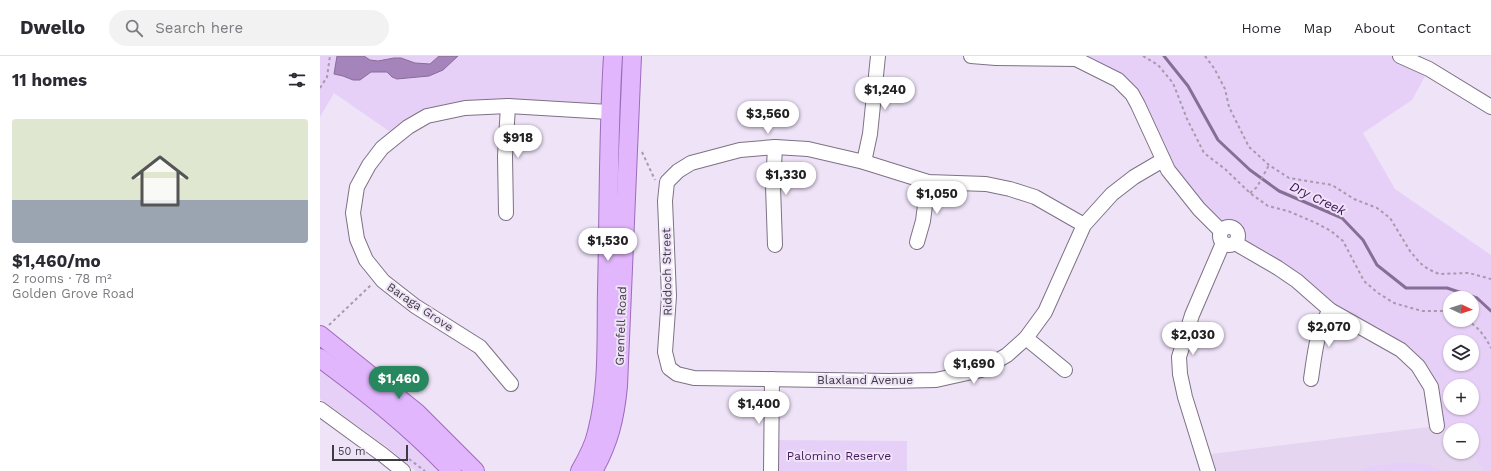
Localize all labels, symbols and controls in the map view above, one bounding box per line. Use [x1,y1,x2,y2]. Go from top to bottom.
search box [109,10,389,46]
text: Dwello [20,16,85,39]
icon: search [123,17,145,39]
text: Search here [155,19,243,37]
text: Home [1241,20,1281,36]
text: Map [1303,20,1332,36]
text: About [1354,20,1395,36]
text: Contact [1417,20,1471,36]
icon: filters [286,69,308,91]
text: 11 homes [12,70,87,90]
pin: $1,240 [852,77,918,111]
text: $1,240 [864,82,906,97]
pin: $3,560 [735,101,801,135]
text: $3,560 [746,106,790,121]
pin: $918 [494,125,542,159]
text: $918 [503,130,533,145]
icon: home [124,145,196,217]
pin: $1,330 [753,162,819,196]
text: $1,330 [765,167,807,182]
water label: Dry Creek [1287,179,1349,219]
pin: $1,050 [904,181,970,215]
text: $1,050 [916,186,958,201]
pin: $1,530 [575,228,641,262]
street label: Riddoch Street [659,228,675,316]
text: $1,530 [587,233,629,248]
text: $1,460/mo [12,251,101,271]
text: 2 rooms · 78 m² [12,271,112,286]
street label: Baraga Grove [384,280,456,334]
text: Golden Grove Road [12,286,134,301]
street label: Grenfell Road [613,286,629,366]
north arrow [1443,291,1479,327]
map controls [1443,291,1479,459]
pin: $2,070 [1296,314,1362,348]
text: $2,070 [1307,319,1351,334]
pin: $2,030 [1160,322,1226,356]
text: $2,030 [1171,327,1215,342]
button: layers [1443,335,1479,371]
pin: $1,690 [941,351,1007,385]
text: $1,690 [953,356,995,371]
pin: $1,460 [366,366,432,400]
text: $1,460 [378,371,420,386]
street label: Blaxland Avenue [817,373,913,387]
button: + [1443,379,1479,415]
pin: $1,400 [726,391,792,425]
text: $1,400 [738,396,780,411]
button: − [1443,423,1479,459]
scale bar [332,443,408,462]
text: 50 m [338,445,365,458]
park label: Palomino Reserve [787,449,891,463]

